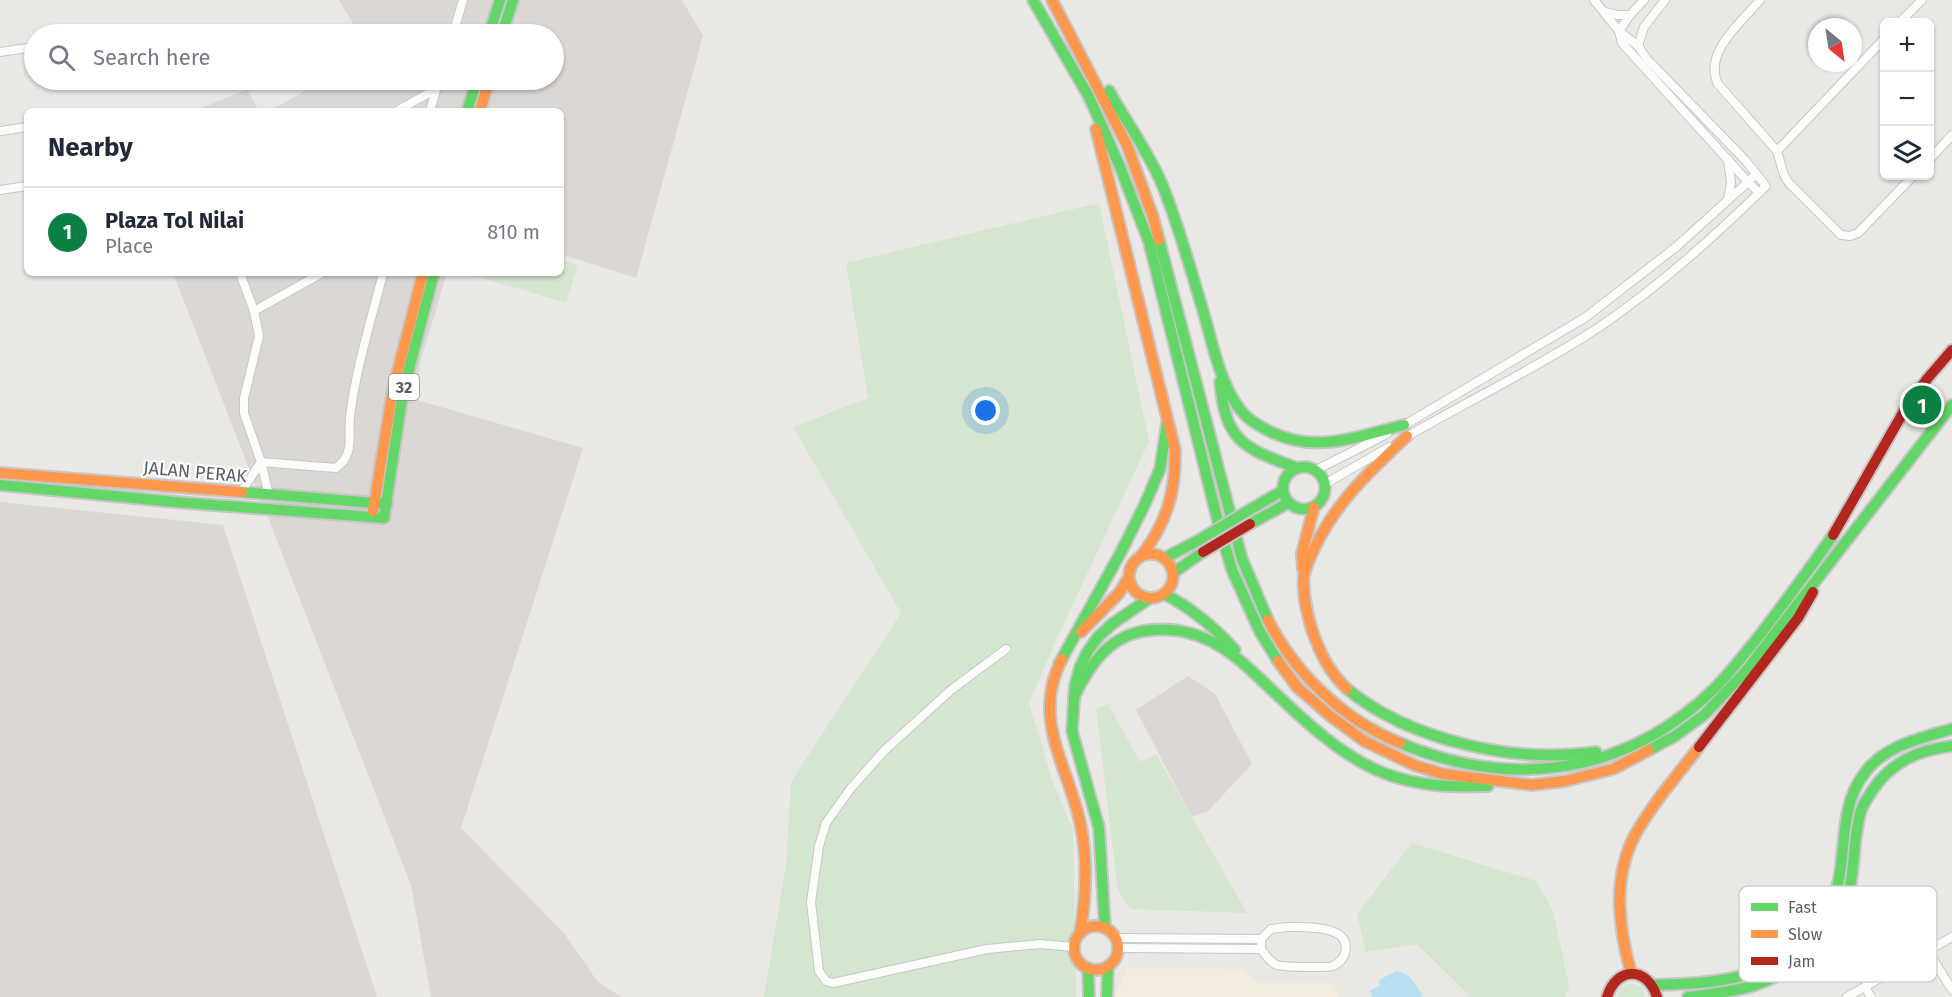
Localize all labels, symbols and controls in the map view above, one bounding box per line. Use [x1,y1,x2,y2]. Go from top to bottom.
north arrow [1808,18,1862,72]
map controls [1880,18,1934,180]
button: + [1880,18,1934,72]
search box [24,24,564,90]
icon: search [45,41,78,74]
text: Search here [93,44,211,71]
button: − [1880,72,1934,126]
button: layers [1880,126,1934,180]
text: Nearby [48,132,133,163]
text: Plaza Tol Nilai [105,207,244,234]
text: 1 [63,220,72,244]
text: 810 m [487,220,540,244]
text: Place [105,234,153,258]
road number: 32 [389,374,419,400]
pin: 1 [1902,382,1942,428]
your location [971,396,1000,425]
street label: JALAN PERAK [142,457,248,488]
legend [1739,886,1937,982]
text: Fast [1788,898,1817,917]
text: Slow [1788,925,1823,944]
text: Jam [1788,952,1815,971]

